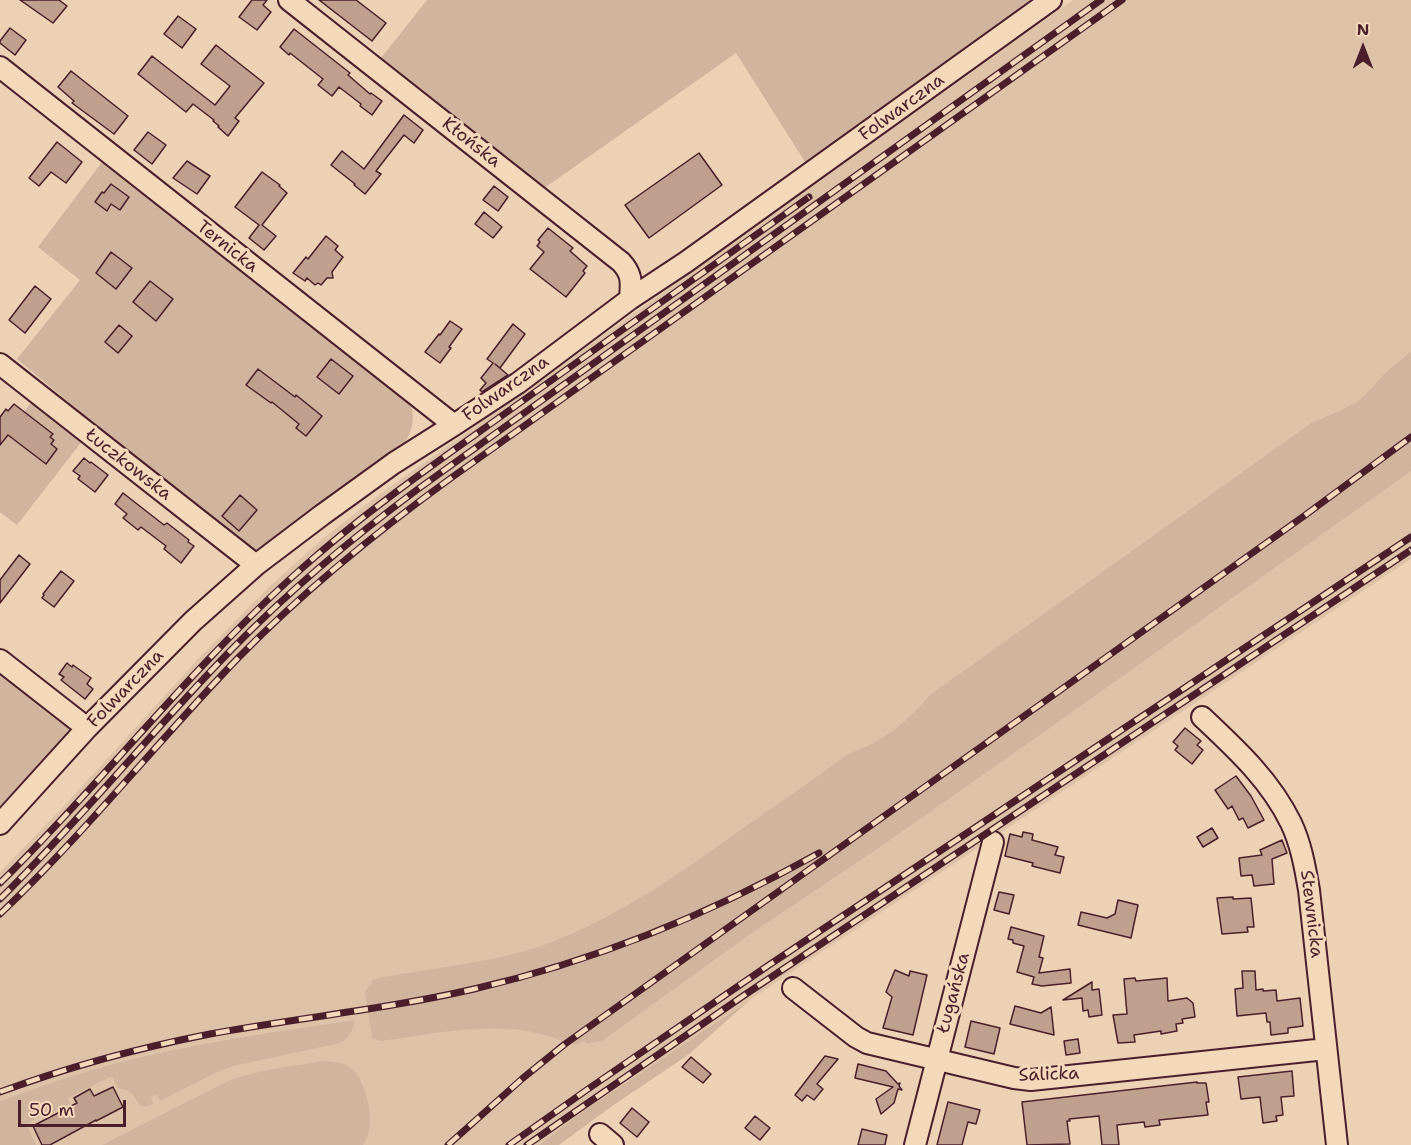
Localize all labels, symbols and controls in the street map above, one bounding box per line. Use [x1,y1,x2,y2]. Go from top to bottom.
north arrow [1333,18,1393,78]
text: N [1357,19,1369,40]
street label: Folwarczna [855,70,949,146]
street label: Kłońska [437,113,505,173]
street label: Ternicka [192,216,262,278]
street label: Folwarczna [459,351,553,427]
street label: Łuczkowska [80,424,176,506]
street label: Folwarczna [83,645,169,733]
street label: Stewnicka [1295,869,1327,959]
street label: Ługańska [933,950,975,1036]
street label: Salicka [1018,1063,1080,1087]
scale bar [21,1088,129,1126]
text: 50 m [29,1098,74,1122]

